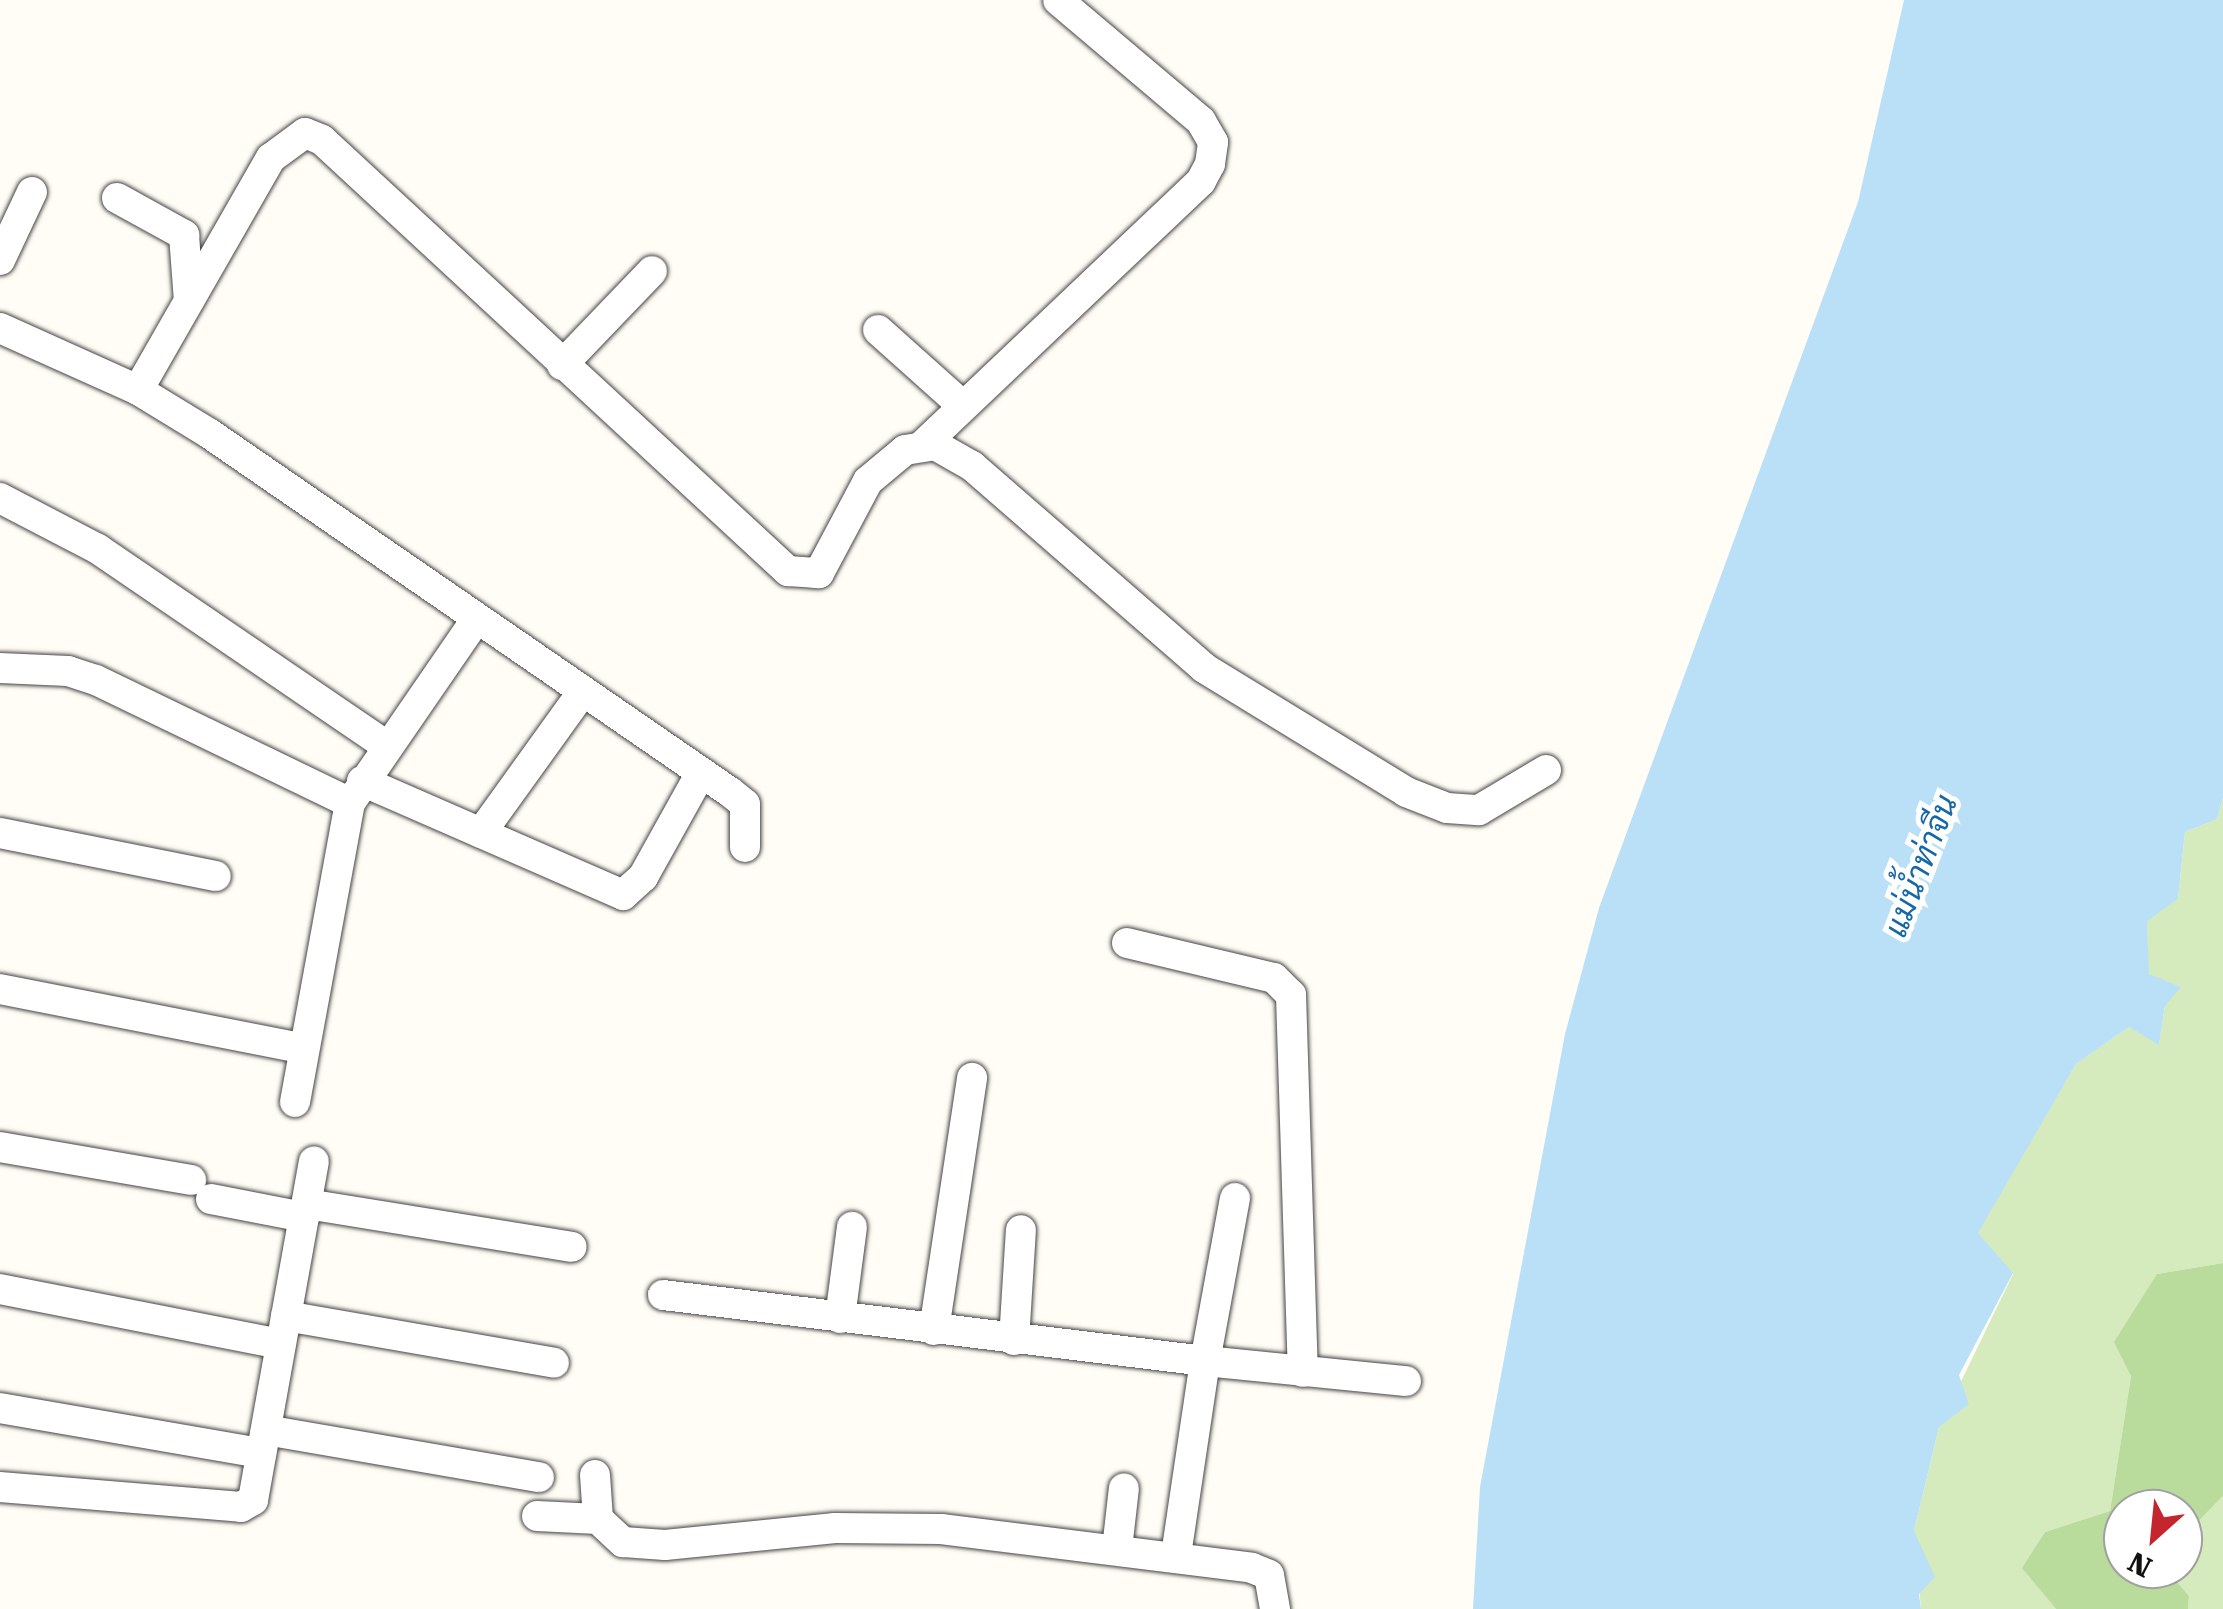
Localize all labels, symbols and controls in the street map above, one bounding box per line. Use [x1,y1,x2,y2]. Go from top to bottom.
water label: แม่น้ำท่าจีน [1876,790,1966,942]
north arrow [2103,1489,2203,1589]
text: N [2123,1545,2157,1584]

